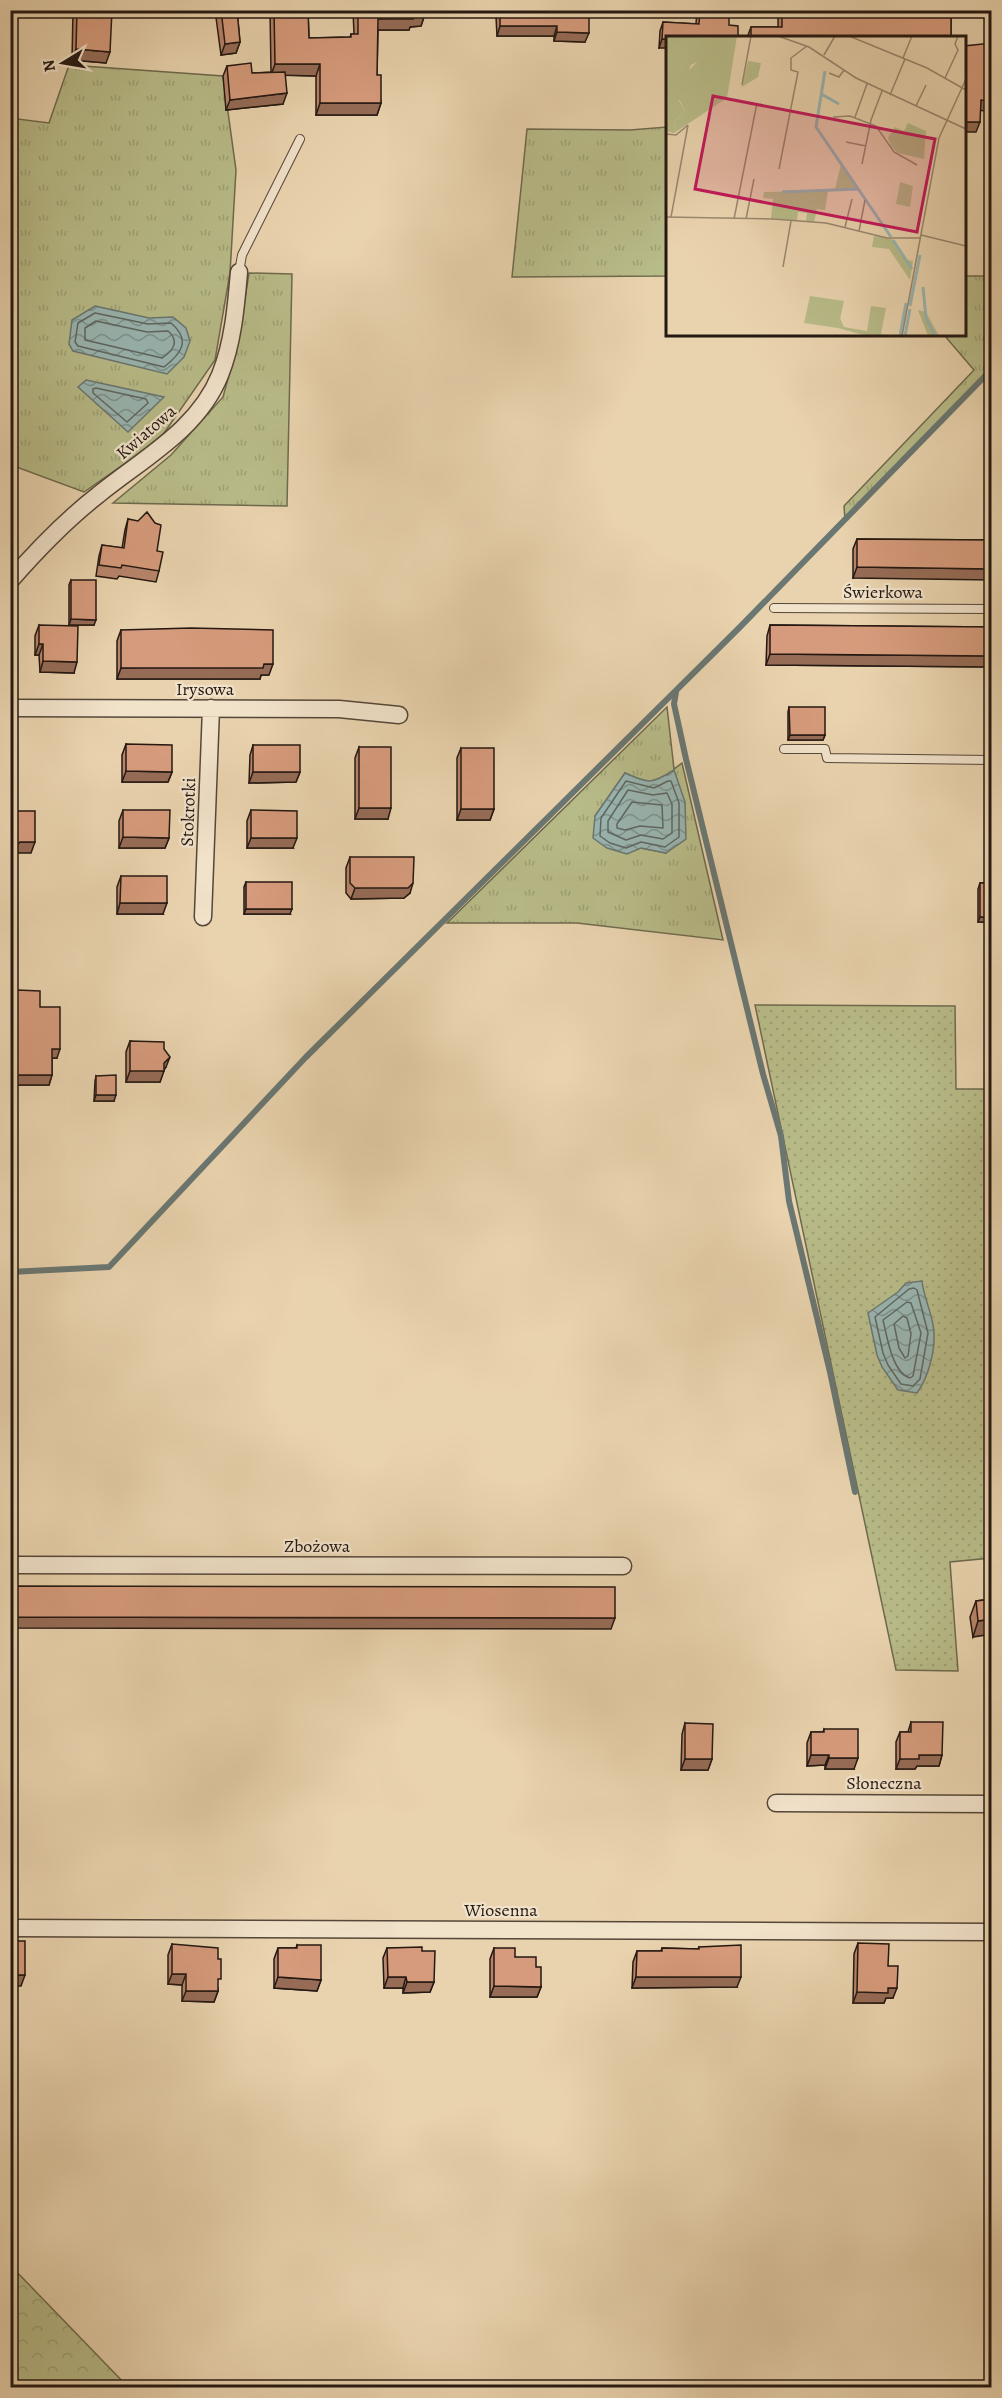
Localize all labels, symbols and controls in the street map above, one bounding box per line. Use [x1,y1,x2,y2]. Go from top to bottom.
north arrow [33,33,93,93]
inset map [666,36,966,336]
text: N [37,58,61,73]
street label: Kwiatowa [111,399,182,465]
street label: Świerkowa [843,580,924,604]
street label: Irysowa [176,677,235,701]
street label: Stokrotki [175,777,201,847]
street label: Zbożowa [284,1534,351,1558]
street label: Słoneczna [846,1771,922,1795]
street label: Wiosenna [463,1898,538,1922]

